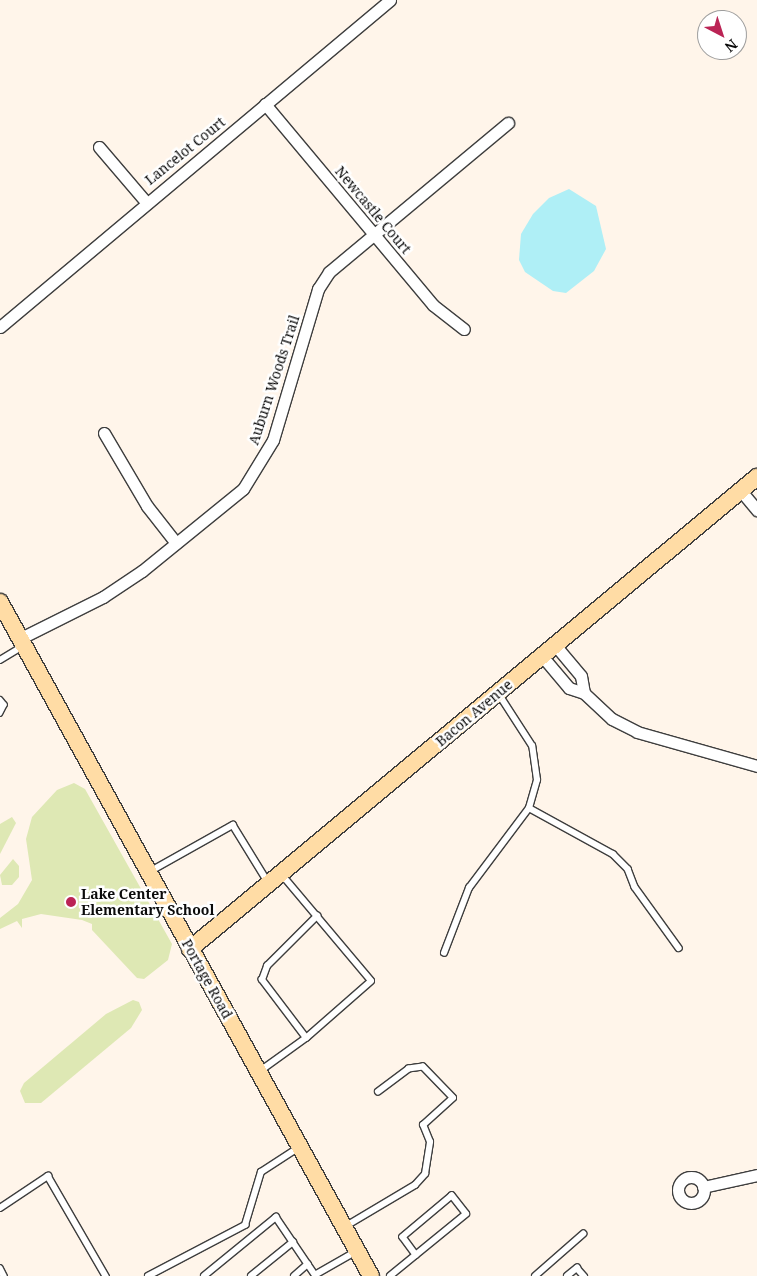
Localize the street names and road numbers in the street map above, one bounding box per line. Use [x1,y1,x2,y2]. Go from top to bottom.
street label: Lancelot Court [142,114,228,188]
street label: Newcastle Court [332,163,414,257]
street label: Auburn Woods Trail [245,313,303,447]
street label: Bacon Avenue [432,676,516,750]
street label: Portage Road [178,936,236,1022]

